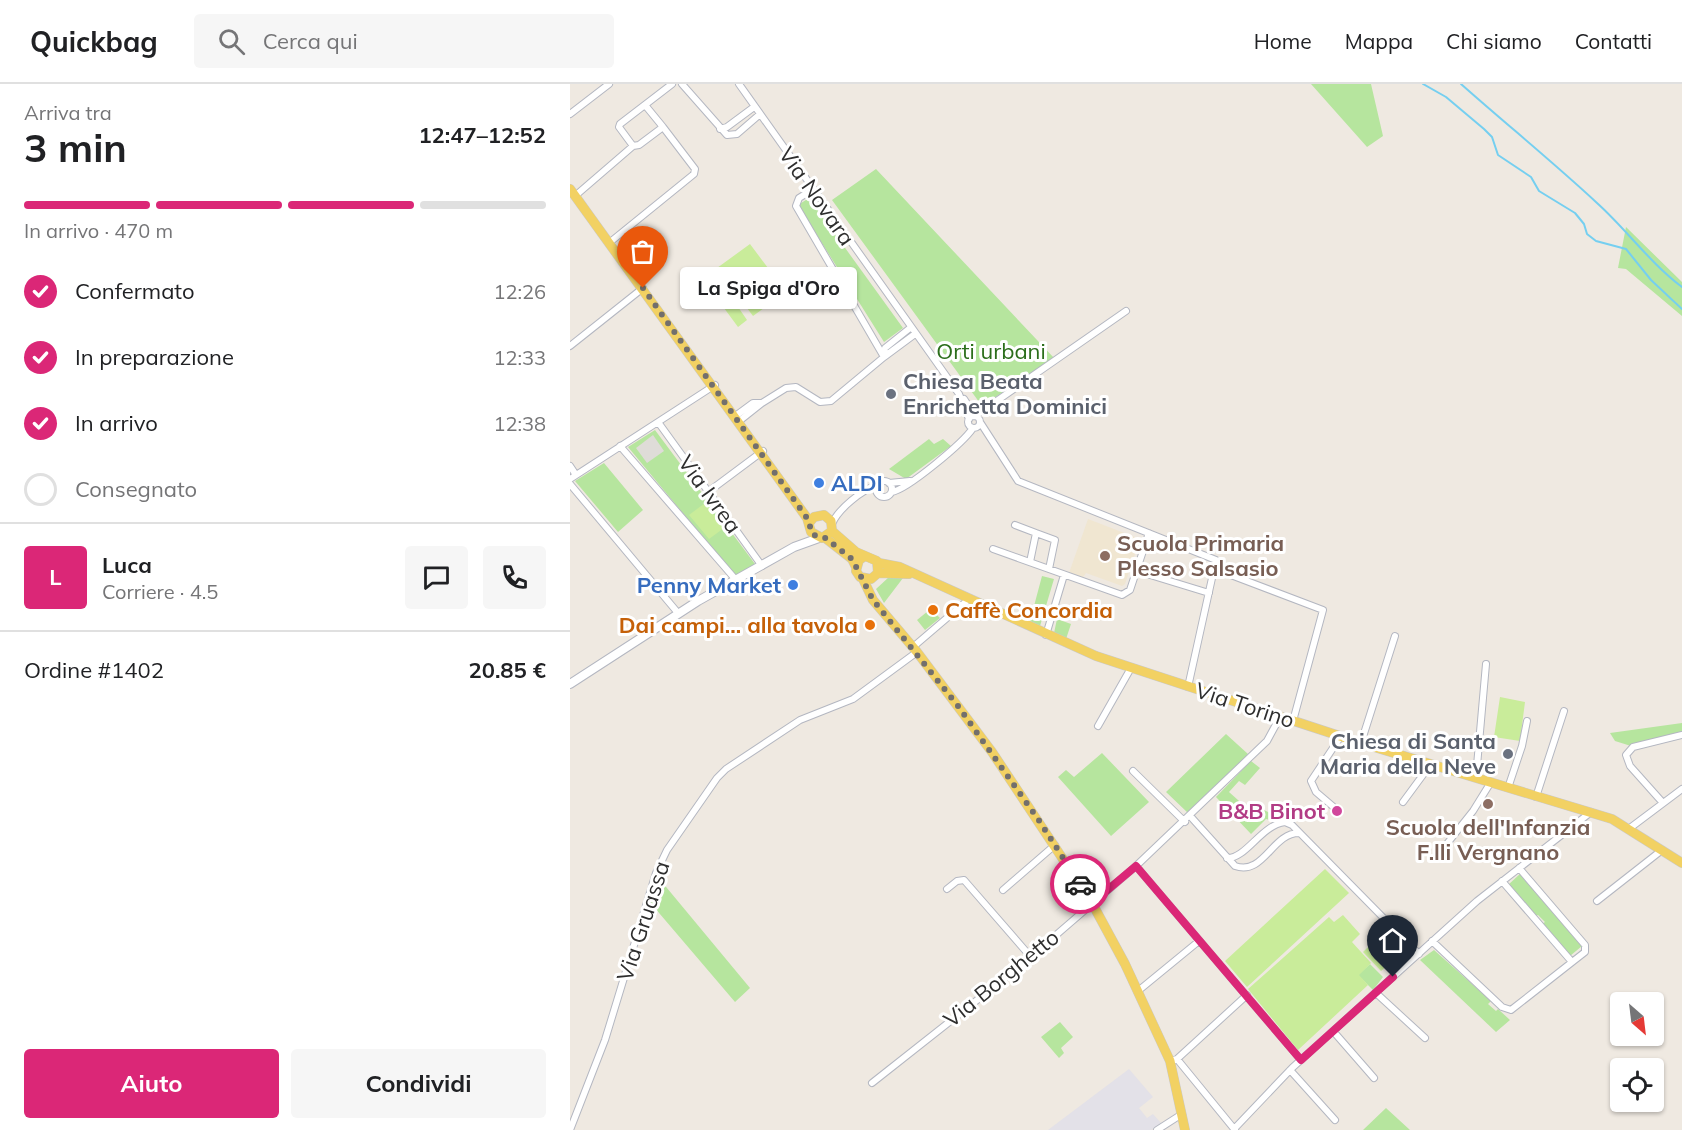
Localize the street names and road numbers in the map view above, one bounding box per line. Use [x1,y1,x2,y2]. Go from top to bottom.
street label: Via Novara [773,141,861,251]
street label: Via Ivrea [672,449,748,539]
street label: Via Torino [1192,676,1298,734]
street label: Via Gruassa [610,857,676,985]
street label: Via Borghetto [938,923,1064,1033]

